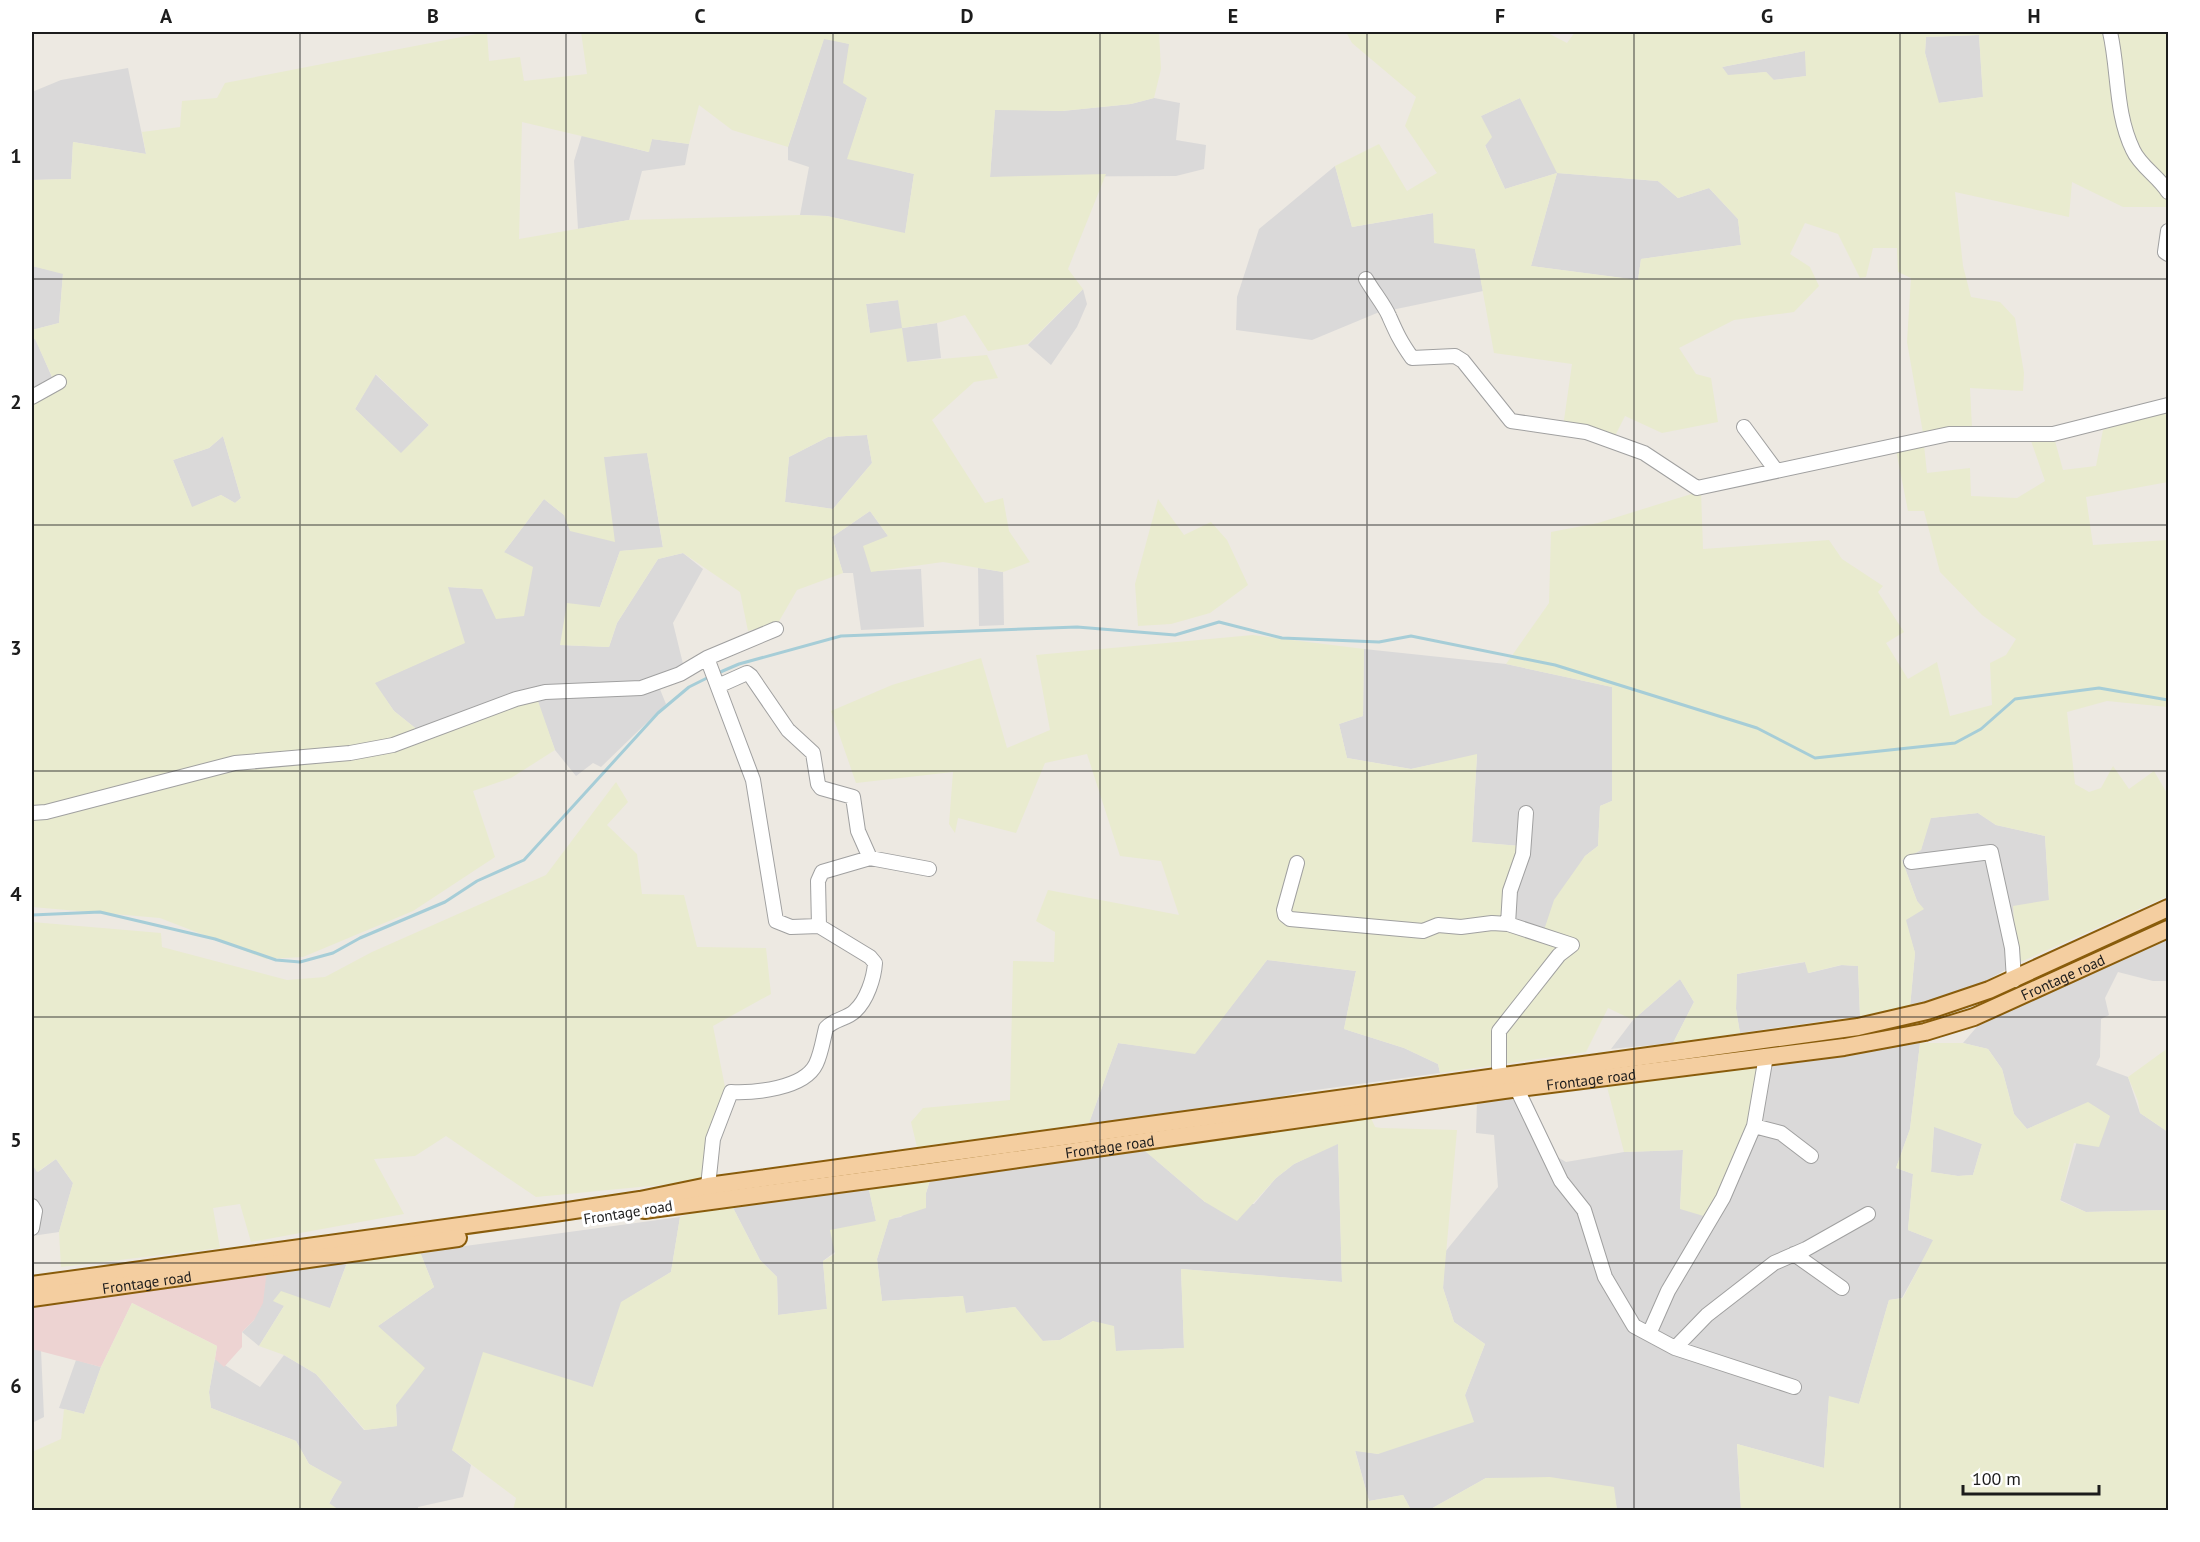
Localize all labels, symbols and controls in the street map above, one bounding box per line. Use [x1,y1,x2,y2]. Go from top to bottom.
text: A [160,3,173,29]
text: B [427,3,439,29]
text: C [694,3,706,29]
text: D [961,3,974,29]
text: E [1228,3,1238,29]
text: F [1495,3,1505,29]
text: G [1761,3,1773,29]
text: H [2027,3,2041,29]
text: 1 [10,143,22,169]
text: 2 [10,389,22,415]
text: 3 [10,635,22,661]
text: 4 [10,881,22,907]
street label: Frontage road [2018,950,2108,1004]
street label: Frontage road [1545,1064,1637,1094]
text: 5 [10,1127,22,1153]
street label: Frontage road [1064,1130,1156,1162]
street label: Frontage road [582,1196,674,1228]
street label: Frontage road [101,1266,193,1298]
text: 6 [10,1373,22,1399]
scale bar [1963,1458,2100,1496]
text: 100 m [1972,1467,2021,1490]

